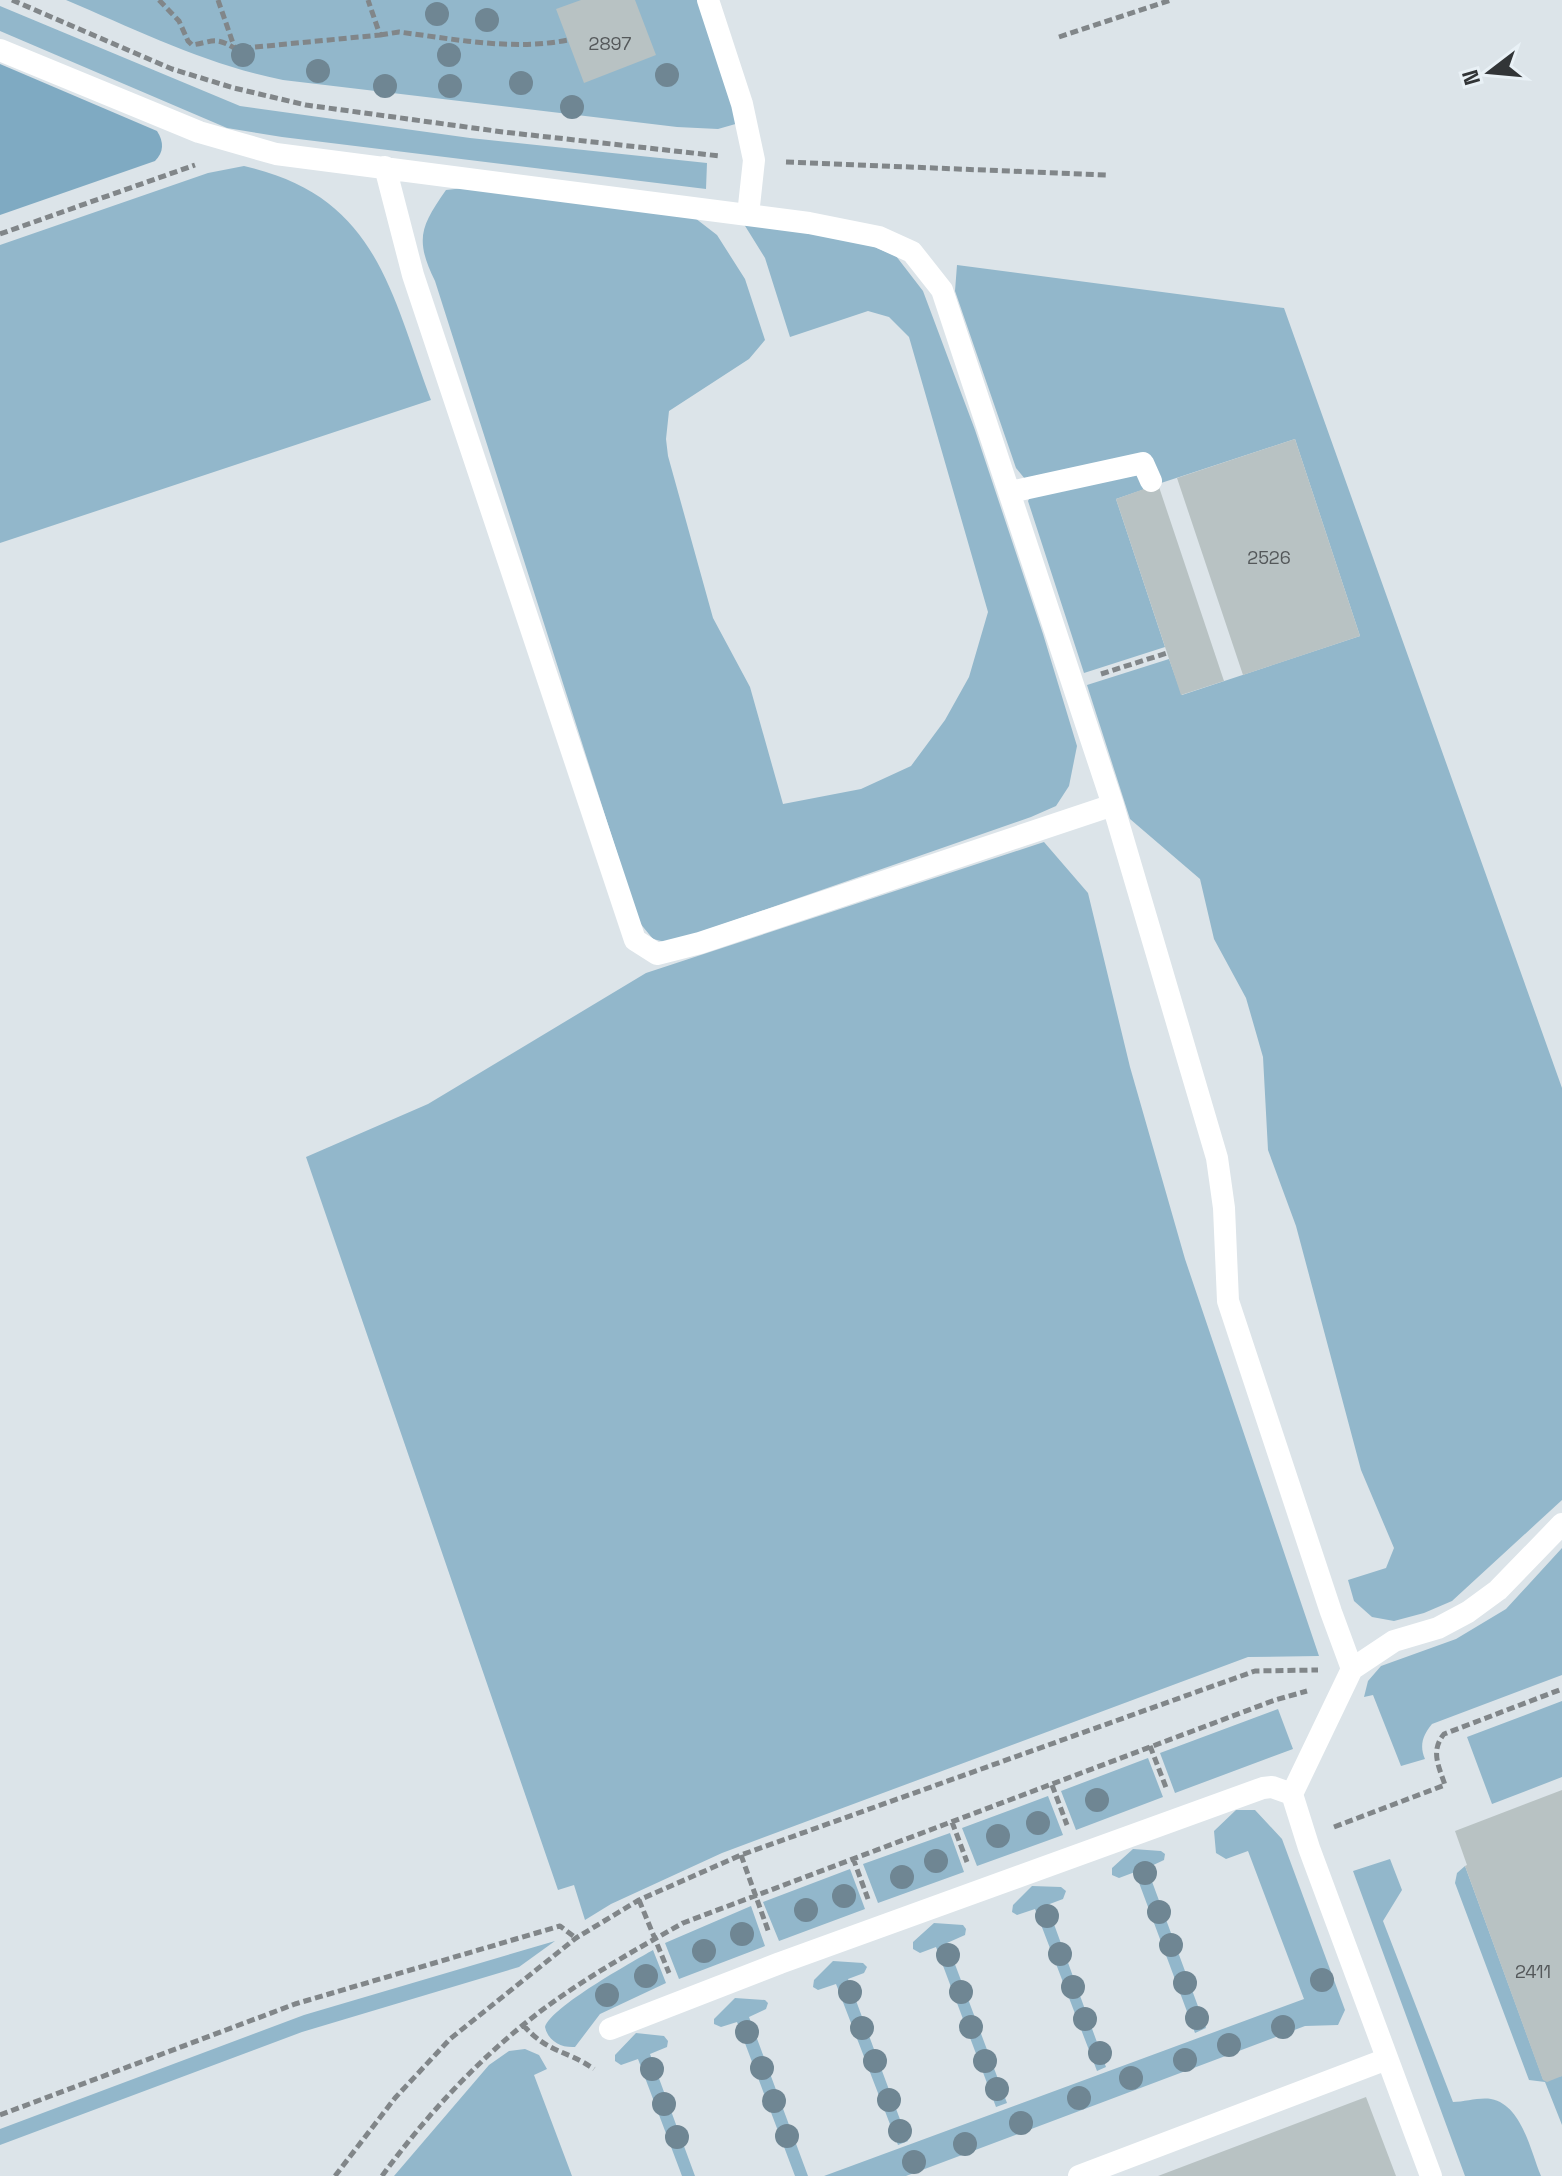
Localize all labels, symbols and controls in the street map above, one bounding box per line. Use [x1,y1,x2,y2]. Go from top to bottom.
house number: 2897 [589,32,631,55]
north arrow [1450,32,1530,112]
text: N [1455,67,1486,88]
house number: 2526 [1247,546,1291,569]
house number: 2411 [1515,1960,1551,1983]

